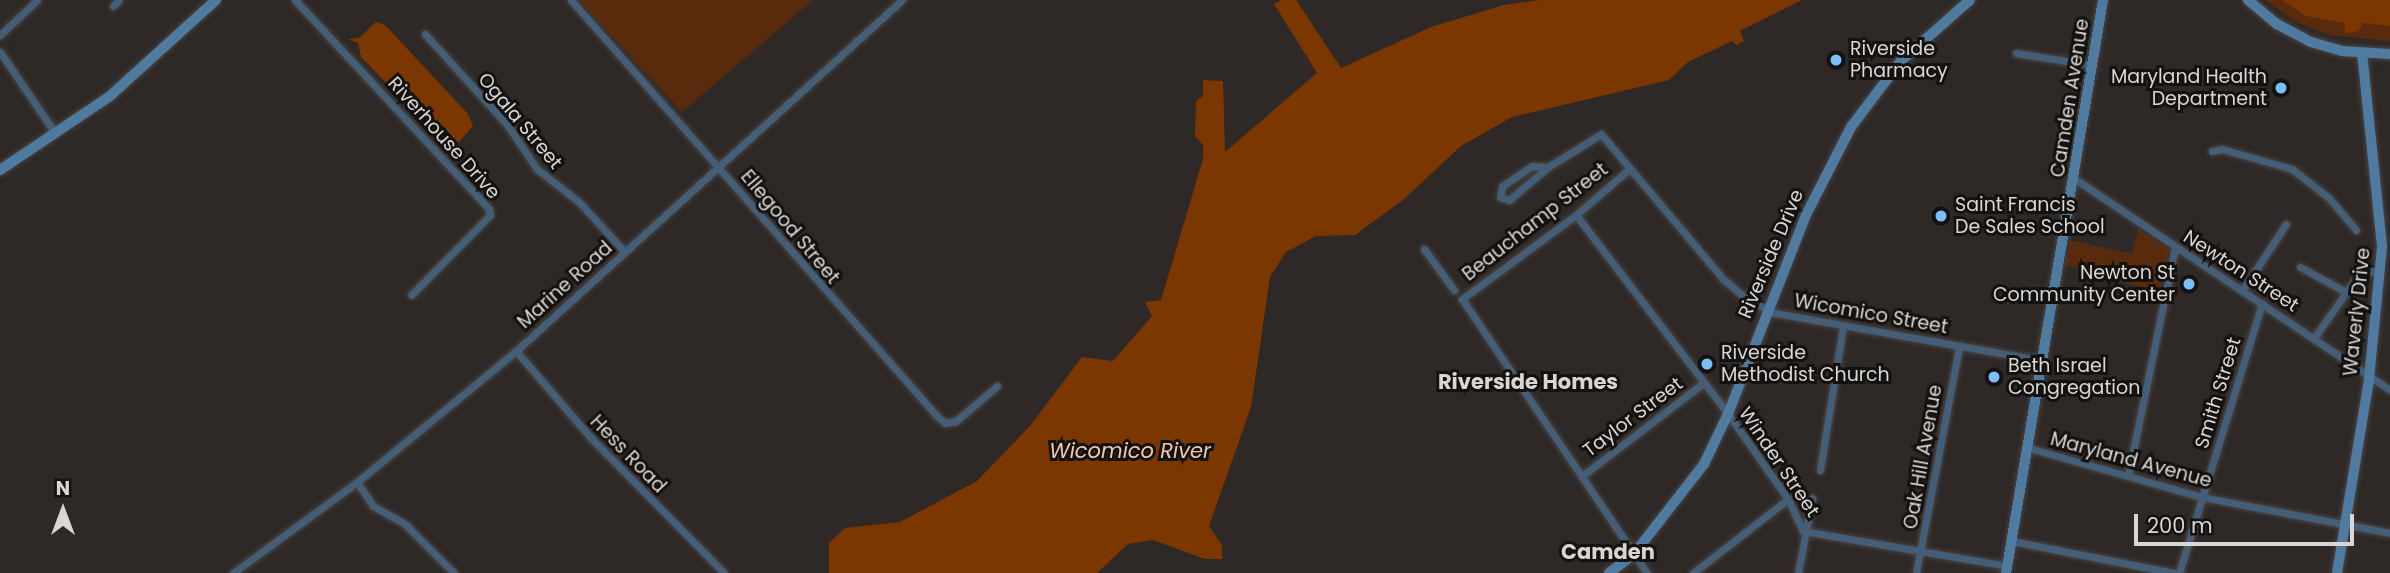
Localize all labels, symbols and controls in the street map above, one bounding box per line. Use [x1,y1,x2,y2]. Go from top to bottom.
street label: Camden Avenue [2046,17,2094,179]
place label: Riverside Pharmacy [1850,38,1948,82]
marker: Riverside Pharmacy [1828,52,1844,68]
place label: Maryland Health Department [2111,66,2267,110]
street label: Ogala Street [473,68,567,174]
street label: Riverhouse Drive [383,72,505,204]
marker: Maryland Health Department [2273,80,2289,96]
street label: Beauchamp Street [1458,158,1612,286]
street label: Ellegood Street [736,165,844,289]
street label: Riverside Drive [1734,186,1808,322]
place label: Saint Francis De Sales School [1955,194,2105,238]
marker: Saint Francis De Sales School [1933,208,1949,224]
street label: Newton Street [2179,225,2303,317]
street label: Marine Road [513,237,617,333]
street label: Waverly Drive [2339,247,2375,377]
place label: Newton St Community Center [1993,262,2175,306]
marker: Newton St Community Center [2181,276,2197,292]
street label: Wicomico Street [1792,289,1950,339]
street label: Smith Street [2190,335,2246,451]
place label: Riverside Methodist Church [1721,342,1890,386]
place label: Beth Israel Congregation [2008,355,2140,399]
marker: Riverside Methodist Church [1699,356,1715,372]
district label: Riverside Homes [1438,369,1618,395]
marker: Beth Israel Congregation [1986,369,2002,385]
street label: Taylor Street [1579,372,1687,462]
street label: Oak Hill Avenue [1899,383,1947,531]
street label: Winder Street [1734,403,1824,521]
street label: Hess Road [585,410,671,498]
street label: Maryland Avenue [2048,428,2214,492]
water label: Wicomico River [1049,438,1211,464]
north arrow [28,475,98,545]
text: N [56,475,70,502]
scale bar [2138,500,2358,544]
text: 200 m [2147,511,2213,540]
district label: Camden [1561,539,1655,565]

